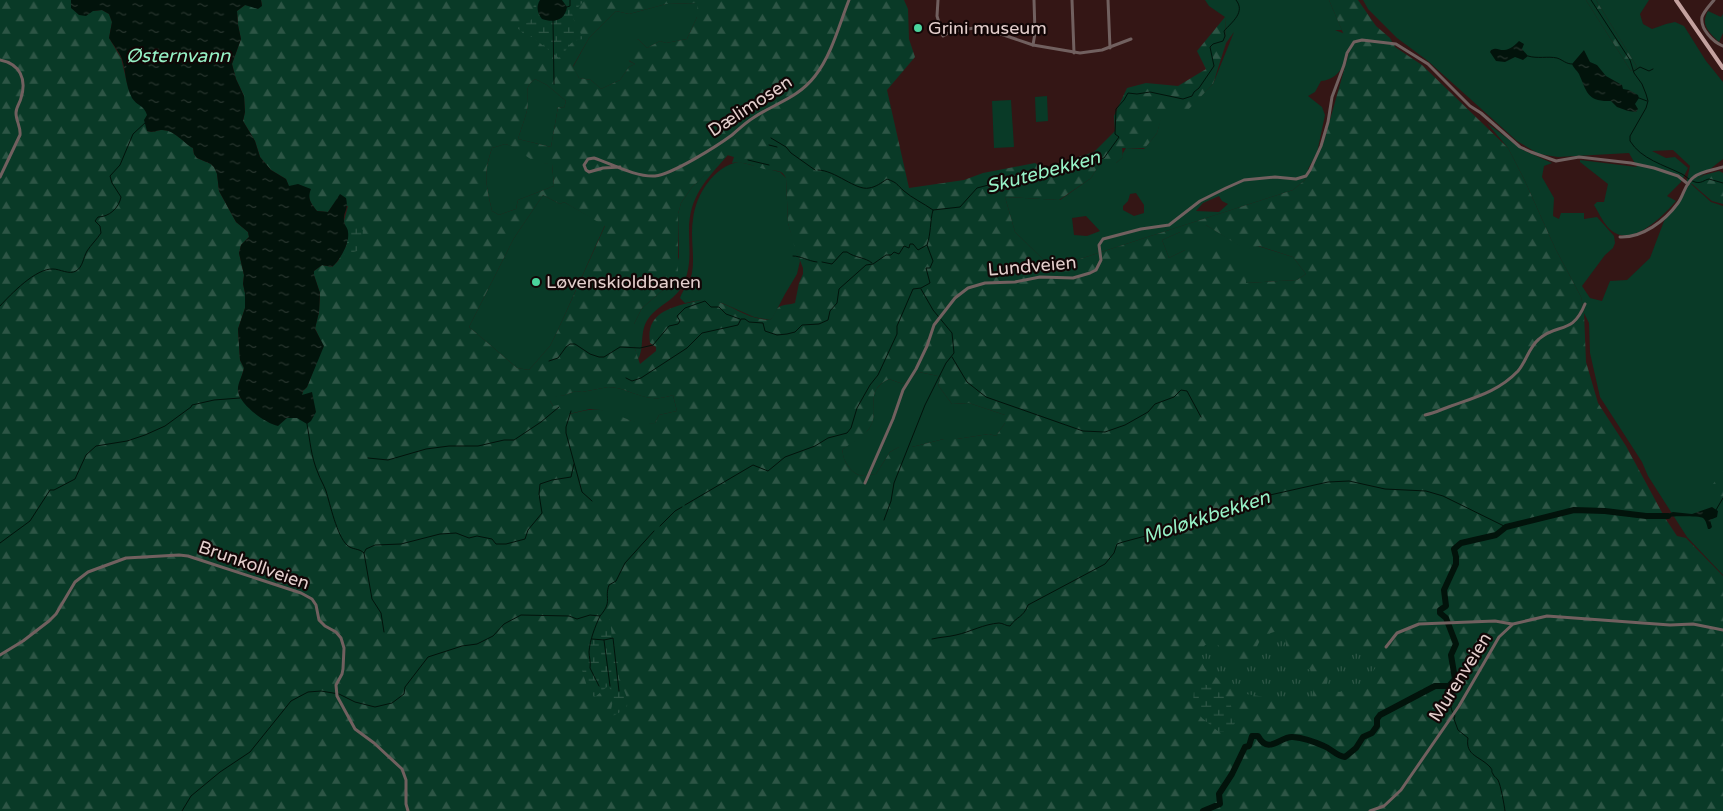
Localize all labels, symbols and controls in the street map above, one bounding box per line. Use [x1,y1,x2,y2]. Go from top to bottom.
place label: Grini museum [928,17,1047,39]
marker: Grini museum [912,22,924,34]
water label: Østernvann [126,45,231,67]
street label: Dælimosen [704,71,796,141]
water label: Skutebekken [984,146,1103,198]
street label: Lundveien [987,251,1077,281]
place label: Løvenskioldbanen [546,271,701,293]
marker: Løvenskioldbanen [530,276,542,288]
water label: Moløkkbekken [1140,486,1273,548]
street label: Brunkollveien [196,536,312,594]
street label: Murenveien [1424,628,1496,726]

